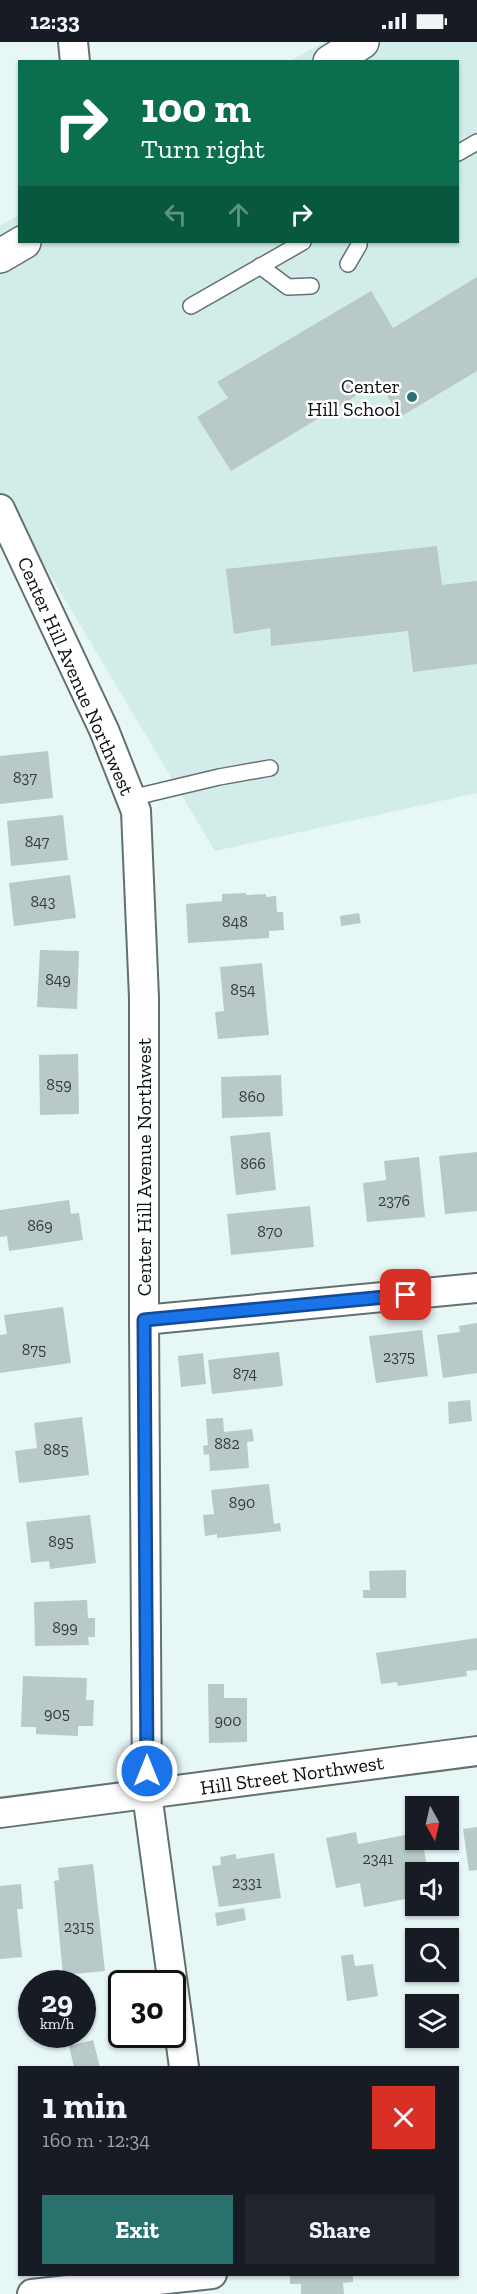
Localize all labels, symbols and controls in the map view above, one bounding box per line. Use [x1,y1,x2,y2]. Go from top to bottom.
text: 12:33 [30,8,80,35]
text: 100 m [141,82,251,133]
icon: right [42,84,120,162]
text: Turn right [141,133,265,165]
icon: left [159,198,192,231]
icon: ahead [222,198,255,231]
icon: right [285,198,318,231]
place label: Center Hill School [307,374,400,421]
marker: Center Hill School [405,390,419,404]
street label: Center Hill Avenue Northwest [13,553,140,799]
house number: 837 [13,768,37,787]
house number: 847 [25,832,50,851]
house number: 843 [30,892,56,911]
house number: 848 [222,912,248,931]
house number: 849 [45,970,71,989]
house number: 854 [230,980,256,999]
street label: Center Hill Avenue Northwest [132,1037,156,1296]
house number: 859 [46,1075,72,1094]
house number: 860 [239,1087,265,1106]
house number: 866 [240,1154,266,1173]
house number: 2376 [378,1191,410,1210]
house number: 869 [27,1216,53,1235]
house number: 870 [257,1222,283,1241]
pin [380,1269,431,1320]
icon: arrive [389,1278,422,1311]
house number: 875 [22,1340,46,1359]
house number: 2375 [383,1347,415,1366]
house number: 874 [233,1364,258,1383]
house number: 882 [214,1434,240,1453]
house number: 885 [43,1440,69,1459]
house number: 890 [229,1493,255,1512]
house number: 895 [48,1532,74,1551]
house number: 899 [52,1618,78,1637]
house number: 905 [44,1704,70,1723]
house number: 900 [215,1711,241,1730]
position arrow [115,1739,179,1803]
street label: Hill Street Northwest [199,1750,386,1800]
north arrow [405,1796,459,1850]
map controls [405,1796,459,2048]
house number: 2341 [363,1849,393,1868]
button: sound [405,1862,459,1916]
house number: 2331 [232,1873,262,1892]
house number: 2315 [64,1917,94,1936]
button: search [405,1928,459,1982]
speed limit sign: 30 [108,1970,186,2048]
text: 29 [41,1984,73,2020]
button: layers [405,1994,459,2048]
text: km/h [40,2015,74,2033]
text: 1 min [42,2084,127,2127]
button: close [372,2086,435,2149]
text: 160 m · 12:34 [42,2128,150,2152]
button: Exit [42,2195,233,2264]
button: Share [245,2195,435,2264]

